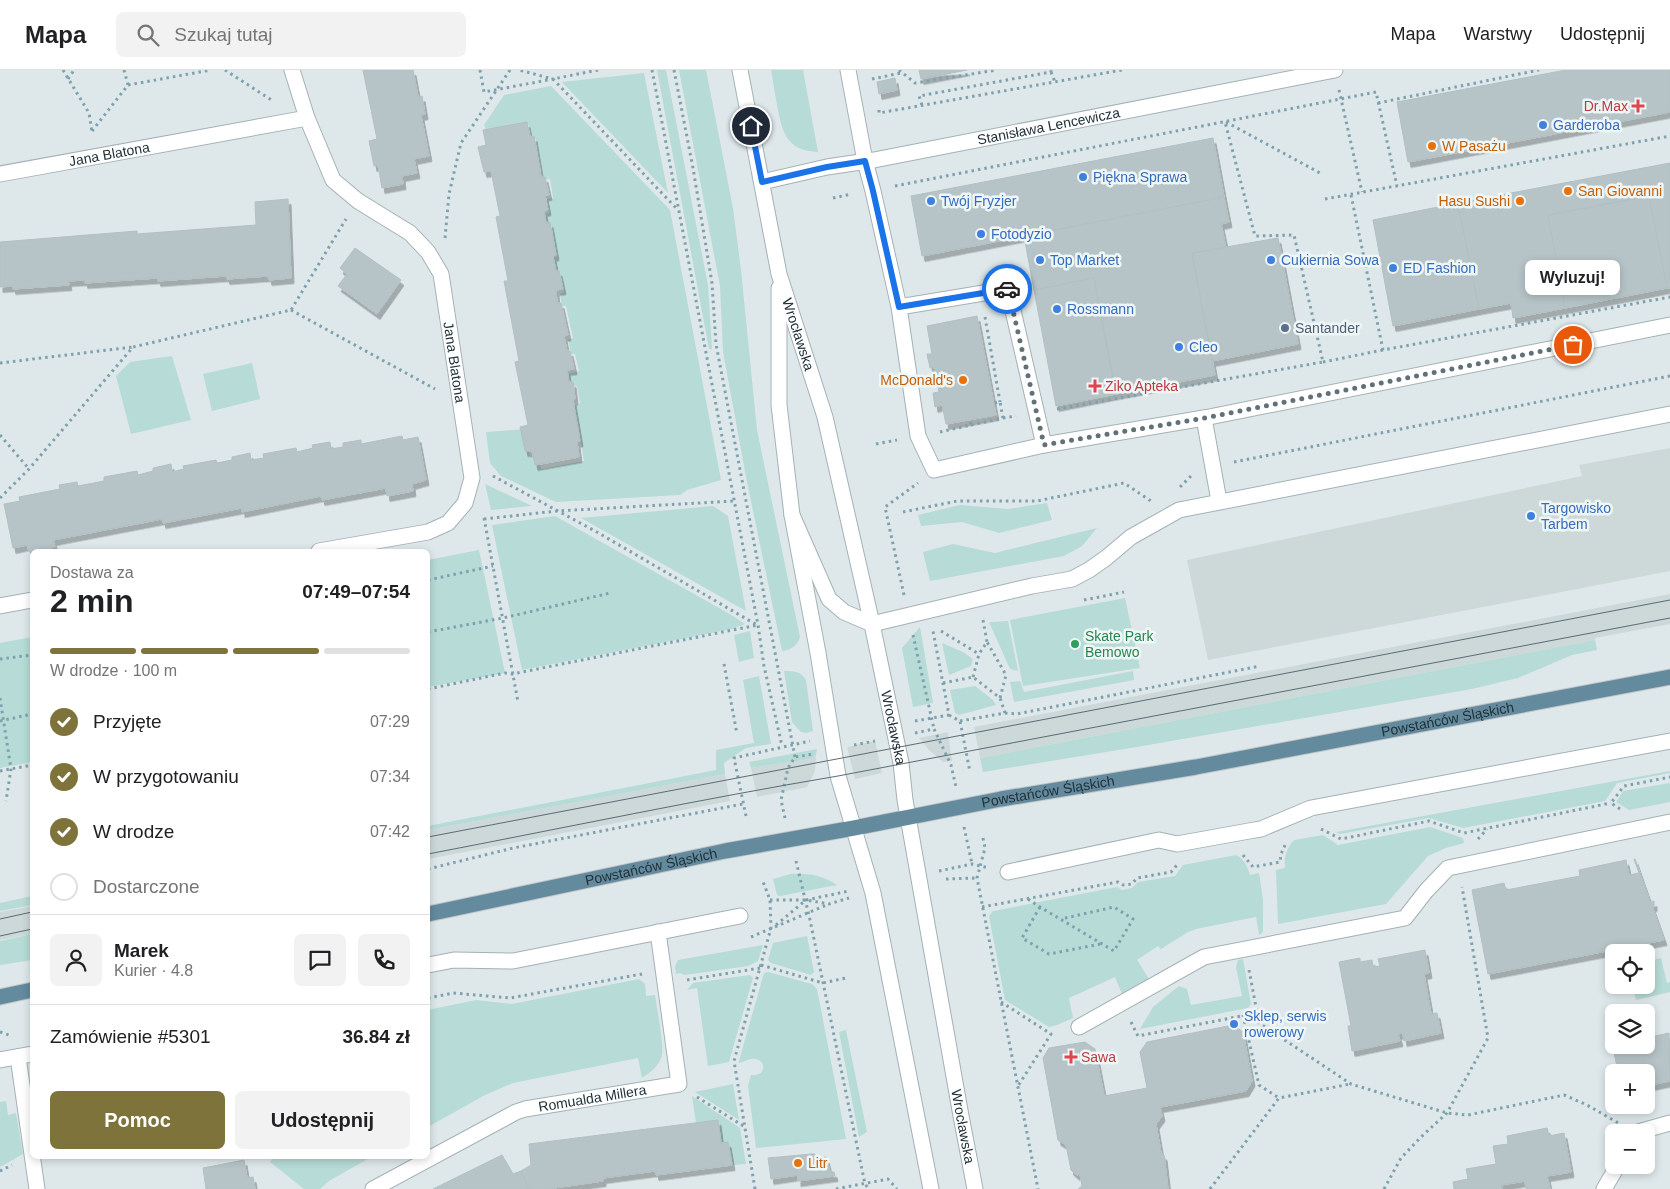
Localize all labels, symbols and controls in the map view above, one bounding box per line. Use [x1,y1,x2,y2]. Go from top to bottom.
search box [116,12,466,57]
text: Mapa [25,21,86,48]
icon: search [134,21,162,49]
text: Szukaj tutaj [174,24,273,45]
text: Mapa [1391,24,1436,44]
text: Warstwy [1464,24,1532,44]
text: Udostępnij [1560,24,1645,44]
place label: Dr.Max [1584,98,1628,114]
marker: Dr.Max [1632,100,1644,112]
street label: Stanisława Lencewicza [976,104,1121,148]
pin [730,105,772,147]
icon: home [737,112,765,140]
place label: Garderoba [1553,117,1620,133]
marker: Garderoba [1537,119,1549,131]
place label: W Pasażu [1442,138,1506,154]
street label: Jana Blatona [68,139,151,169]
marker: W Pasażu [1426,140,1438,152]
place label: Piękna Sprawa [1093,169,1187,185]
marker: Piękna Sprawa [1077,171,1089,183]
place label: San Giovanni [1578,183,1662,199]
marker: San Giovanni [1562,185,1574,197]
place label: Twój Fryzjer [941,193,1017,209]
place label: Hasu Sushi [1438,193,1510,209]
marker: Twój Fryzjer [925,195,937,207]
marker: Hasu Sushi [1514,195,1526,207]
place label: Fotodyzio [991,226,1052,242]
marker: Fotodyzio [975,228,987,240]
place label: Top Market [1050,252,1119,268]
place label: Cukiernia Sowa [1281,252,1379,268]
marker: Top Market [1034,254,1046,266]
marker: Cukiernia Sowa [1265,254,1277,266]
place label: ED Fashion [1403,260,1476,276]
callout: Wyluzuj! [1526,260,1620,295]
marker: ED Fashion [1387,262,1399,274]
courier [982,264,1032,314]
text: Wyluzuj! [1540,269,1605,286]
icon: car [993,275,1021,303]
street label: Wrocławska [779,296,818,373]
place label: Rossmann [1067,301,1134,317]
marker: Rossmann [1051,303,1063,315]
place label: Santander [1295,320,1360,336]
street label: Jana Blatona [440,321,469,404]
marker: Santander [1279,322,1291,334]
pin [1552,324,1594,366]
icon: bag [1559,331,1587,359]
place label: Cleo [1189,339,1218,355]
marker: Cleo [1173,341,1185,353]
place label: McDonald's [880,372,953,388]
marker: McDonald's [957,374,969,386]
place label: Ziko Apteka [1105,378,1178,394]
marker: Ziko Apteka [1089,380,1101,392]
place label: Targowisko Tarbem [1541,500,1611,532]
marker: Targowisko Tarbem [1525,510,1537,522]
text: Dostawa za [50,564,134,581]
text: 07:49–07:54 [302,581,410,602]
text: 2 min [50,583,134,619]
place label: Skate Park Bemowo [1085,628,1154,660]
marker: Skate Park Bemowo [1069,638,1081,650]
text: W drodze · 100 m [50,662,177,679]
street label: Wrocławska [878,689,909,766]
street label: Powstańców Śląskich [1380,699,1515,740]
icon: check [50,708,78,736]
text: Przyjęte [93,711,162,732]
text: 07:29 [370,713,410,730]
icon: check [50,763,78,791]
text: W przygotowaniu [93,766,239,787]
text: 07:34 [370,768,410,785]
street label: Powstańców Śląskich [980,772,1116,811]
icon: check [50,818,78,846]
text: W drodze [93,821,174,842]
text: 07:42 [370,823,410,840]
street label: Powstańców Śląskich [583,845,719,888]
text: Dostarczone [93,876,200,897]
button: person [50,934,102,986]
button: chat [294,934,346,986]
button: phone [358,934,410,986]
text: Marek [114,940,169,961]
map controls [1605,944,1655,1174]
button: locate [1605,944,1655,994]
text: Kurier · 4.8 [114,962,193,979]
button: layers [1605,1004,1655,1054]
place label: Sklep, serwis rowerowy [1244,1008,1326,1040]
marker: Sklep, serwis rowerowy [1228,1018,1240,1030]
text: Zamówienie #5301 [50,1026,211,1047]
text: 36.84 zł [342,1026,410,1047]
place label: Sawa [1081,1049,1116,1065]
marker: Sawa [1065,1051,1077,1063]
button: + [1605,1064,1655,1114]
street label: Romualda Millera [537,1081,648,1115]
street label: Wrocławska [948,1088,978,1165]
button: Pomoc [50,1091,225,1149]
button: Udostępnij [235,1091,410,1149]
button: − [1605,1124,1655,1174]
place label: Litr [808,1155,828,1171]
marker: Litr [792,1157,804,1169]

